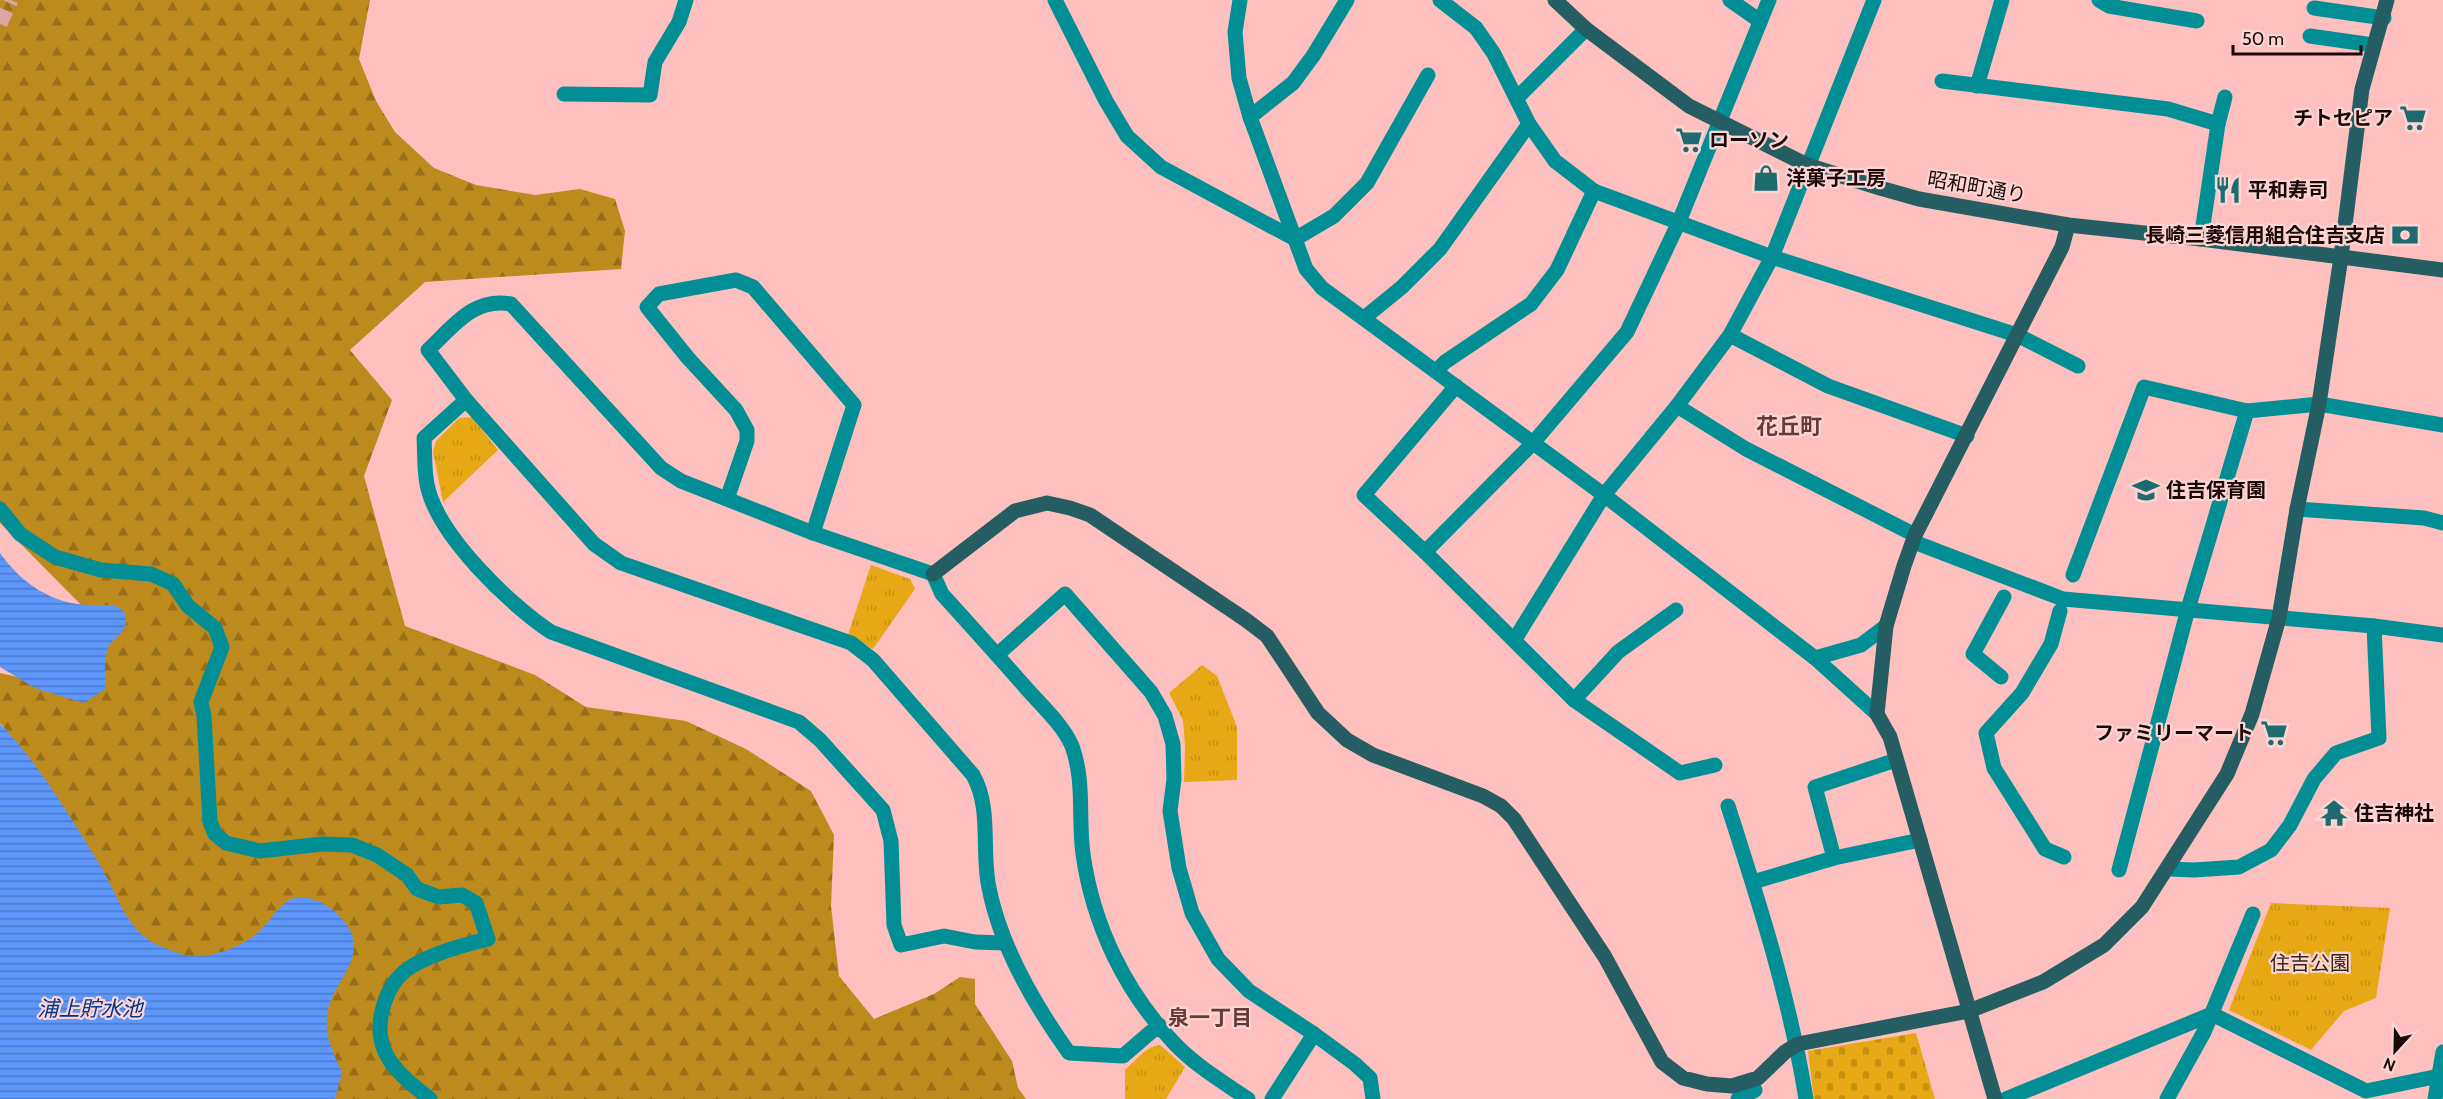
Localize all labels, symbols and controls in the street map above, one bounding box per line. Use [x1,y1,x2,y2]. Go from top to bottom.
scale bar [2233,18,2360,56]
text: 50 m [2242,28,2284,50]
supermarket icon: チトセピア [2398,103,2428,133]
place label: チトセピア [2293,106,2393,130]
supermarket icon: ローソン [1674,125,1704,155]
place label: ローソン [1709,128,1789,152]
shop icon: 洋菓子工房 [1751,163,1781,193]
place label: 洋菓子工房 [1786,166,1886,190]
street label: 昭和町通り [1926,166,2028,208]
restaurant icon: 平和寿司 [2213,175,2243,205]
place label: 平和寿司 [2248,178,2328,202]
bank icon: 長崎三菱信用組合住吉支店 [2390,220,2420,250]
place label: 長崎三菱信用組合住吉支店 [2145,223,2385,247]
district label: 花丘町 [1756,413,1822,440]
school or university icon: 住吉保育園 [2131,475,2161,505]
place label: 住吉保育園 [2166,478,2266,502]
supermarket icon: ファミリーマート [2259,718,2289,748]
place label: ファミリーマート [2094,721,2254,745]
temple icon: 住吉神社 [2319,798,2349,828]
place label: 住吉神社 [2354,801,2434,825]
park label: 住吉公園 [2270,951,2350,975]
water label: 浦上貯水池 [38,996,144,1021]
district label: 泉一丁目 [1168,1005,1252,1030]
north arrow [2365,1021,2425,1081]
text: N [2381,1054,2398,1075]

